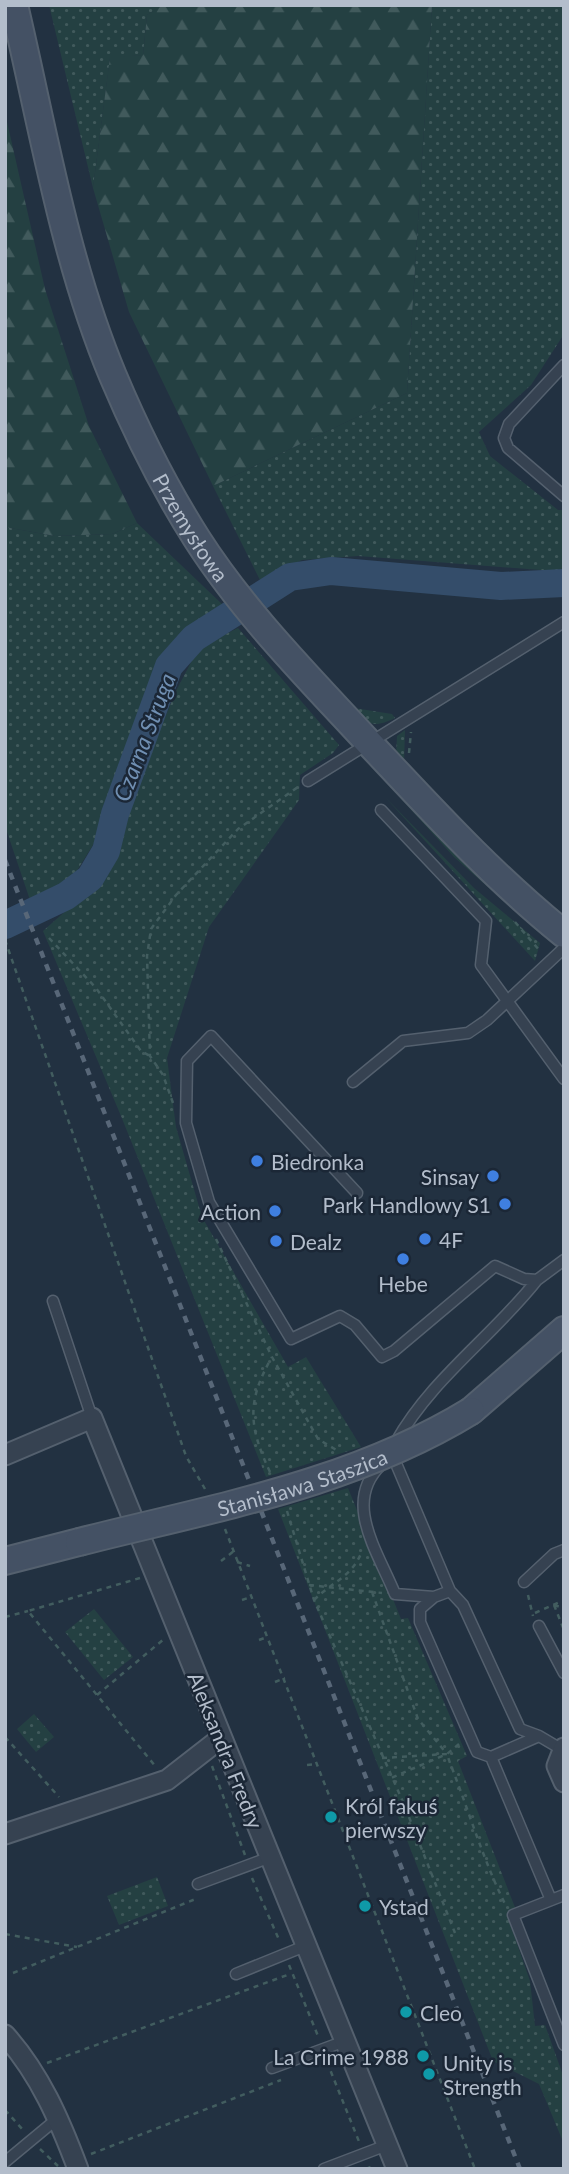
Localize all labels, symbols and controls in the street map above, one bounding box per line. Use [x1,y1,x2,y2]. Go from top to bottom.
street label: Przemysłowa [149,469,234,586]
water label: Czarna Struga [107,669,181,805]
place label: Biedronka [271,1149,364,1174]
marker: Biedronka [249,1153,265,1169]
place label: Sinsay [421,1164,479,1189]
marker: Sinsay [485,1168,501,1184]
place label: Park Handlowy S1 [323,1192,491,1217]
marker: Park Handlowy S1 [497,1196,513,1212]
place label: Action [200,1199,261,1224]
marker: Action [267,1203,283,1219]
place label: 4F [439,1227,463,1252]
place label: Dealz [290,1229,342,1254]
marker: 4F [417,1231,433,1247]
marker: Dealz [268,1233,284,1249]
marker: Hebe [395,1251,411,1267]
place label: Hebe [378,1271,428,1296]
street label: Stanisława Staszica [214,1443,391,1520]
street label: Aleksandra Fredry [183,1668,269,1832]
place label: Król fakuś pierwszy [345,1793,438,1842]
marker: Król fakuś pierwszy [323,1809,339,1825]
place label: Ystad [379,1894,429,1919]
marker: Ystad [357,1898,373,1914]
place label: Cleo [420,2000,462,2025]
marker: Cleo [398,2004,414,2020]
place label: La Crime 1988 [273,2044,409,2069]
marker: La Crime 1988 [415,2048,431,2064]
place label: Unity is Strength [443,2050,522,2099]
marker: Unity is Strength [421,2066,437,2082]

